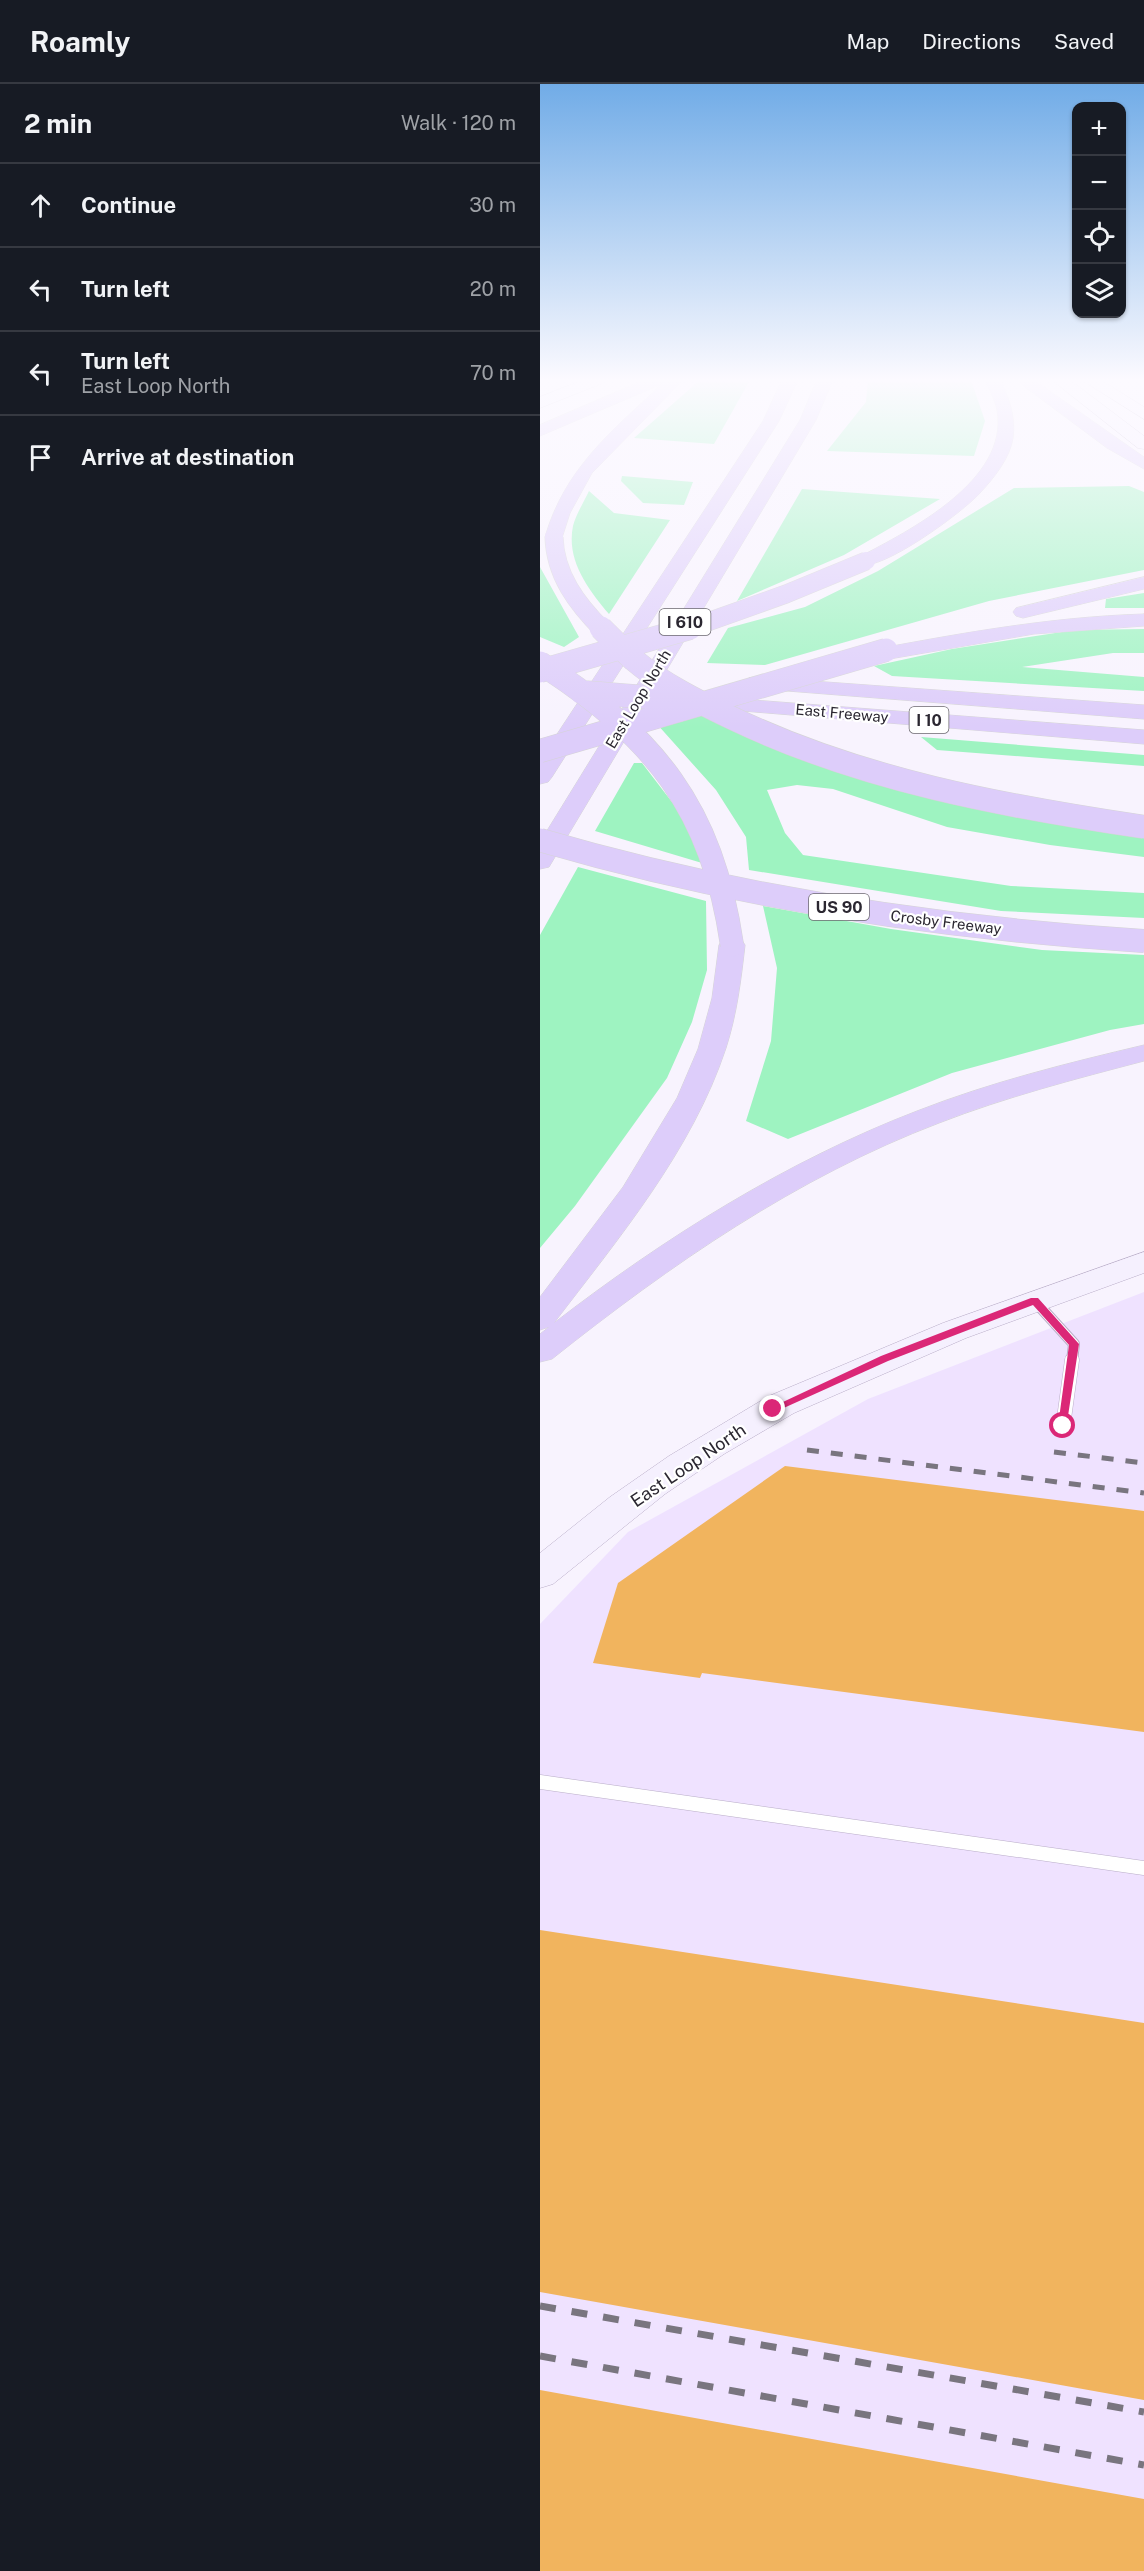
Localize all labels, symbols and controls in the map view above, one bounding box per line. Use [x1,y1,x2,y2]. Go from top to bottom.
text: Roamly [30,25,130,58]
text: Map [847,29,889,54]
text: Directions [922,29,1021,54]
text: Saved [1054,29,1114,54]
map controls [1072,102,1126,318]
button: + [1072,102,1126,156]
text: 2 min [24,108,92,139]
text: Walk · 120 m [401,111,516,135]
button: − [1072,156,1126,210]
icon: ahead [24,189,57,222]
text: Continue [81,192,176,218]
text: 30 m [469,193,516,217]
button: locate [1072,210,1126,264]
button: layers [1072,264,1126,318]
icon: left [24,273,57,306]
text: Turn left [81,276,170,302]
text: 20 m [470,277,516,301]
text: Turn left [81,348,170,374]
icon: left [24,357,57,390]
text: 70 m [470,361,516,385]
text: East Loop North [81,374,230,398]
icon: arrive [24,441,57,474]
text: Arrive at destination [81,444,294,470]
road number: I 610 [660,609,710,635]
street label: East Loop North [602,647,674,751]
street label: East Freeway [795,700,889,726]
road number: I 10 [910,707,948,733]
road number: US 90 [809,894,869,920]
street label: Crosby Freeway [890,907,1002,937]
route end [759,1395,785,1421]
route start [1049,1412,1075,1438]
street label: East Loop North [626,1419,750,1511]

